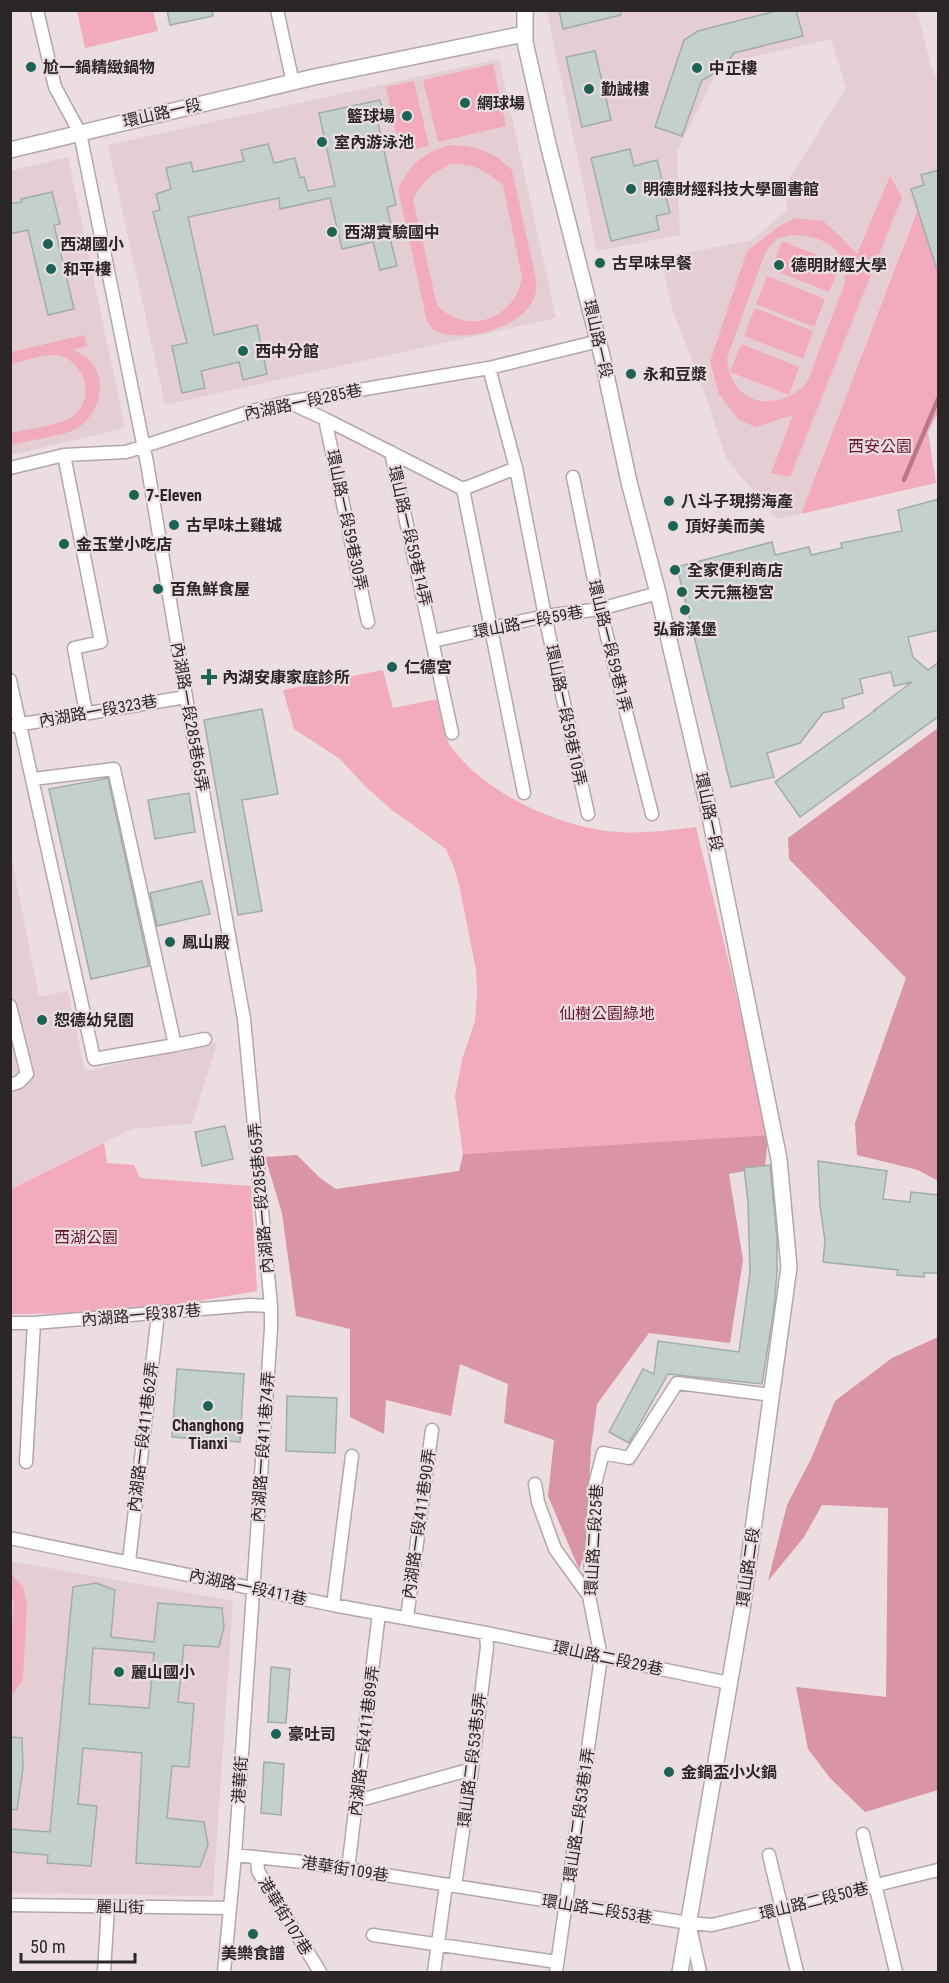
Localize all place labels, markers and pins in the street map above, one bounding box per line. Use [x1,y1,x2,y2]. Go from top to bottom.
place label: 尬一鍋精緻鍋物 [43,58,155,77]
place label: 中正樓 [709,59,757,78]
marker: 尬一鍋精緻鍋物 [24,60,38,74]
marker: 中正樓 [690,61,704,75]
place label: 勤誠樓 [601,80,649,99]
marker: 勤誠樓 [582,82,596,96]
place label: 網球場 [477,94,525,113]
marker: 網球場 [458,96,472,110]
place label: 籃球場 [347,107,395,126]
marker: 籃球場 [400,109,414,123]
place label: 室內游泳池 [334,133,414,152]
marker: 室內游泳池 [315,135,329,149]
place label: 明德財經科技大學圖書館 [643,180,819,199]
marker: 明德財經科技大學圖書館 [624,182,638,196]
place label: 西湖實驗國中 [344,223,440,242]
marker: 西湖實驗國中 [325,225,339,239]
place label: 西湖國小 [60,235,124,254]
marker: 西湖國小 [41,237,55,251]
place label: 古早味早餐 [612,254,692,273]
marker: 古早味早餐 [593,256,607,270]
place label: 德明財經大學 [791,256,887,275]
marker: 德明財經大學 [772,258,786,272]
place label: 和平樓 [63,260,111,279]
marker: 和平樓 [44,262,58,276]
place label: 西中分館 [255,342,319,361]
marker: 西中分館 [236,344,250,358]
place label: 永和豆漿 [643,365,707,384]
marker: 永和豆漿 [624,367,638,381]
place label: 7-Eleven [146,486,202,505]
marker: 7-Eleven [127,488,141,502]
place label: 八斗子現撈海產 [681,492,793,511]
marker: 八斗子現撈海產 [662,494,676,508]
place label: 古早味土雞城 [186,516,282,535]
place label: 頂好美而美 [685,517,765,536]
marker: 古早味土雞城 [167,518,181,532]
marker: 頂好美而美 [666,519,680,533]
place label: 金玉堂小吃店 [76,535,172,554]
marker: 金玉堂小吃店 [57,537,71,551]
place label: 全家便利商店 [687,561,783,580]
marker: 全家便利商店 [668,563,682,577]
place label: 百魚鮮食屋 [170,580,250,599]
marker: 百魚鮮食屋 [151,582,165,596]
place label: 天元無極宮 [694,583,774,602]
marker: 天元無極宮 [675,585,689,599]
marker: 弘爺漢堡 [678,603,692,617]
place label: 弘爺漢堡 [653,620,717,639]
place label: 仁德宮 [404,658,452,677]
marker: 仁德宮 [385,660,399,674]
marker: 內湖安康家庭診所 [200,668,218,686]
place label: 內湖安康家庭診所 [222,668,350,687]
place label: 鳳山殿 [182,933,230,952]
marker: 鳳山殿 [163,935,177,949]
place label: 恕德幼兒園 [54,1011,134,1030]
marker: 恕德幼兒園 [35,1013,49,1027]
marker: Changhong Tianxi [201,1399,215,1413]
place label: Changhong Tianxi [172,1416,244,1453]
place label: 麗山國小 [131,1663,195,1682]
marker: 麗山國小 [112,1665,126,1679]
place label: 豪吐司 [288,1725,336,1744]
marker: 豪吐司 [269,1727,283,1741]
place label: 金鍋盃小火鍋 [681,1763,777,1782]
marker: 金鍋盃小火鍋 [662,1765,676,1779]
marker: 美樂食譜 [246,1927,260,1941]
place label: 美樂食譜 [221,1944,285,1963]

